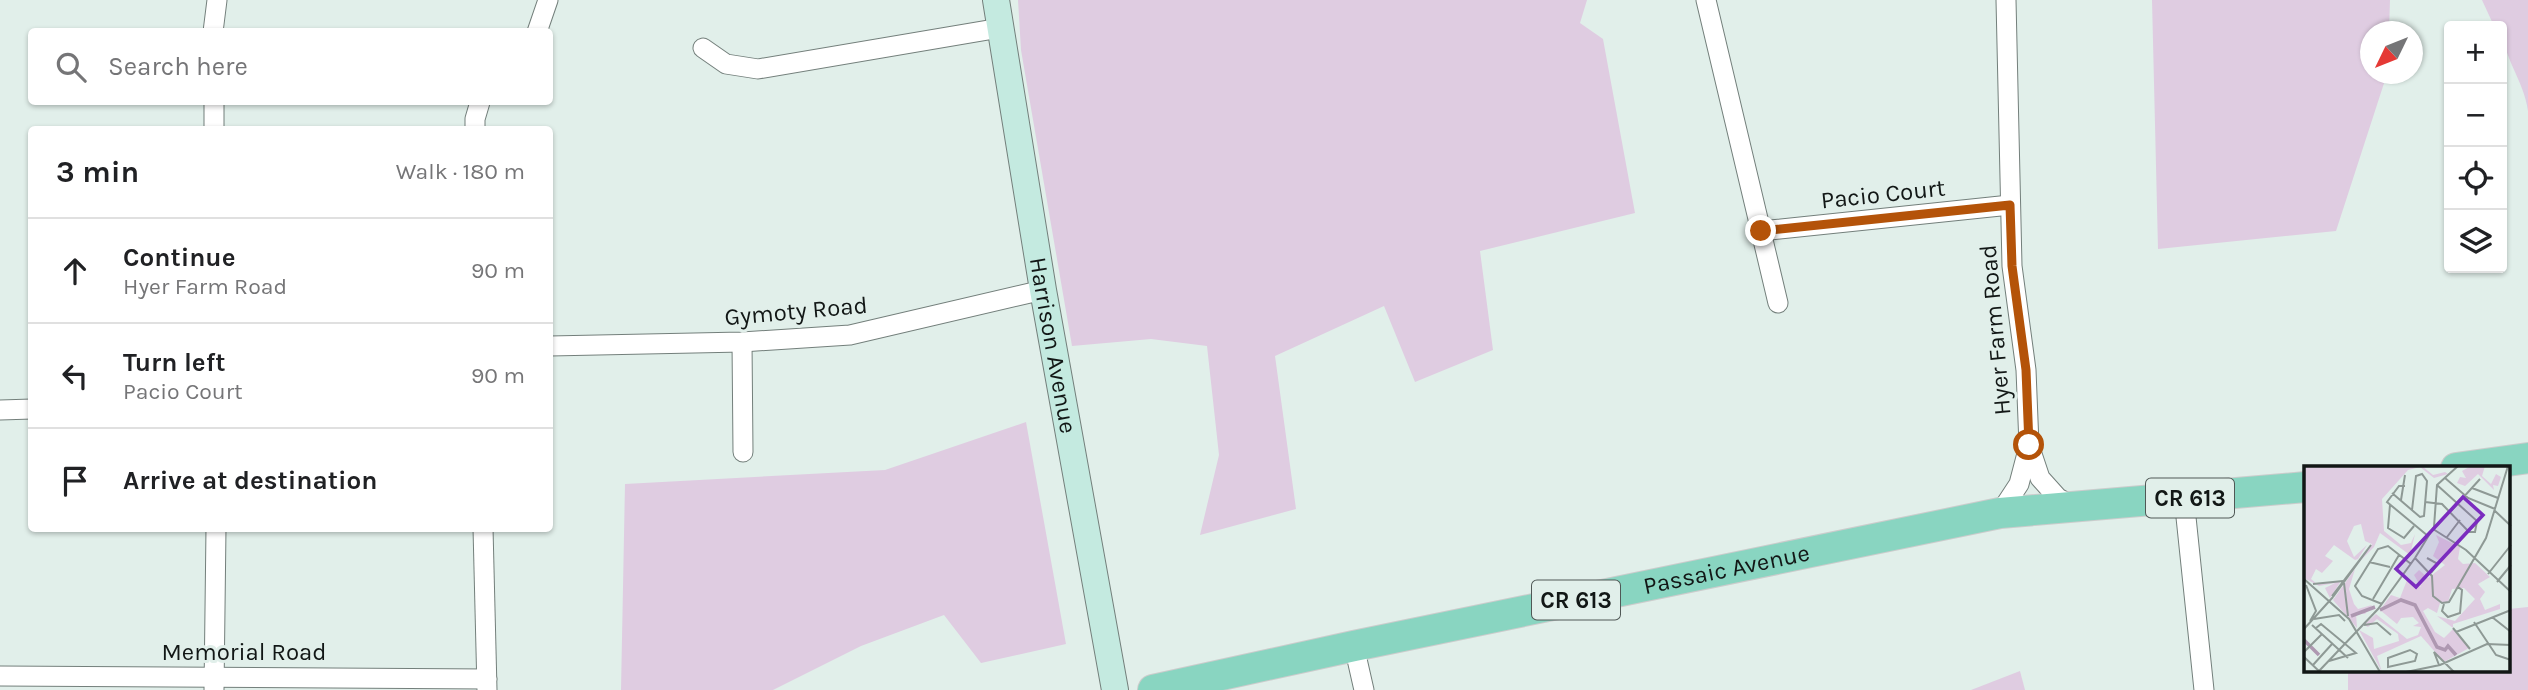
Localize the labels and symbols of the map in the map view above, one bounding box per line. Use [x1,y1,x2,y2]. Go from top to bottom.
north arrow [2360,21,2423,84]
street label: Pacio Court [1819,174,1947,214]
route end [1745,215,1776,246]
street label: Hyer Farm Road [1974,243,2016,417]
street label: Harrison Avenue [1024,255,1083,436]
street label: Gymoty Road [723,291,869,331]
route start [2013,429,2044,460]
inset map [2304,466,2510,672]
road number: CR 613 [2146,478,2234,518]
street label: Passaic Avenue [1641,539,1812,600]
road number: CR 613 [1532,580,1620,620]
street label: Memorial Road [162,638,326,666]

